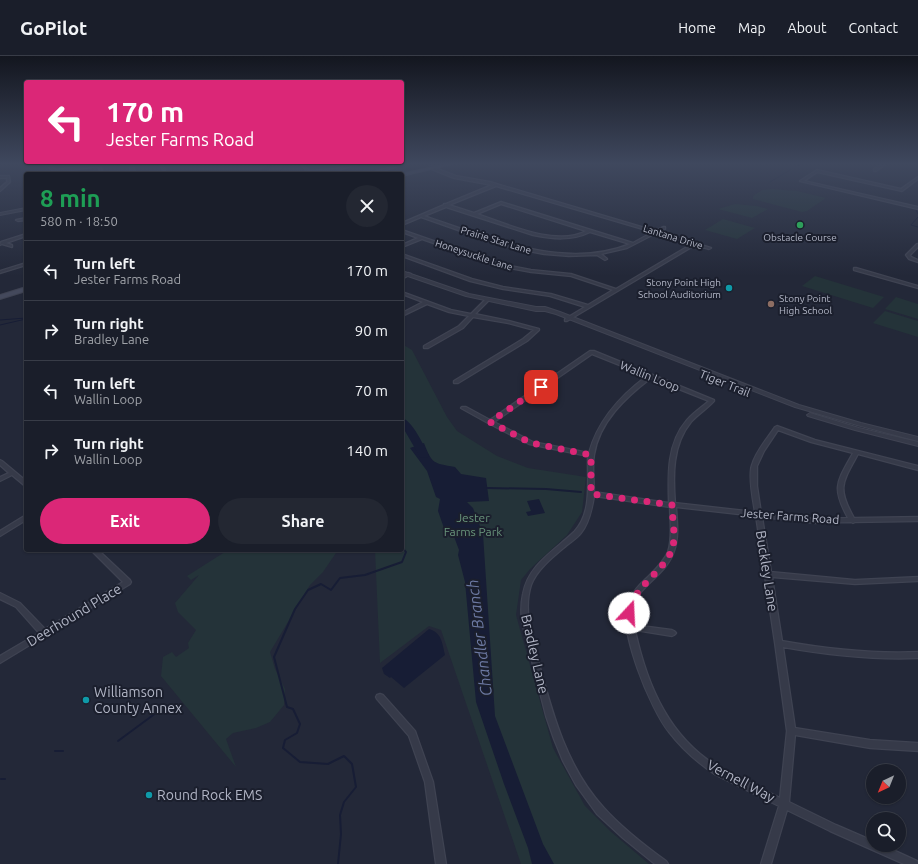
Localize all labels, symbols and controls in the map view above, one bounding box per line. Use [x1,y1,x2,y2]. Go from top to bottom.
text: GoPilot [20,17,87,39]
text: Home [678,20,716,36]
text: Map [738,20,766,36]
text: About [788,20,827,36]
text: Contact [849,20,898,36]
icon: left [40,96,92,148]
text: 170 m [106,96,184,127]
text: Jester Farms Road [106,129,254,149]
text: 8 min [40,185,101,212]
button: close [346,185,388,227]
text: 580 m · 18:50 [40,214,118,228]
marker: Obstacle Course [795,220,805,230]
street label: Lantana Drive [642,223,704,251]
street label: Prairie Star Lane [459,224,533,256]
place label: Obstacle Course [763,232,837,243]
street label: Honeysuckle Lane [434,237,514,273]
text: Turn left [74,255,135,272]
icon: left [40,260,62,282]
text: 170 m [346,262,388,279]
text: Jester Farms Road [74,272,181,286]
place label: Stony Point High School Auditorium [638,277,721,300]
marker: Stony Point High School Auditorium [724,283,734,293]
place label: Stony Point High School [779,293,832,316]
marker: Stony Point High School [766,299,776,309]
text: Turn right [74,315,144,332]
icon: right [40,320,62,342]
text: 90 m [355,322,388,339]
text: Bradley Lane [74,332,149,346]
street label: Wallin Loop [618,358,682,394]
street label: Tiger Trail [698,367,752,399]
pin [524,370,558,404]
text: Turn left [74,375,135,392]
icon: arrive [530,376,552,398]
icon: left [40,380,62,402]
text: 70 m [355,382,388,399]
text: Wallin Loop [74,392,142,406]
text: Turn right [74,435,144,452]
icon: right [40,440,62,462]
text: 140 m [346,442,388,459]
text: Wallin Loop [74,452,142,466]
button: Exit [40,498,210,544]
button: Share [218,498,388,544]
street label: Jester Farms Road [740,506,840,526]
park label: Jester Farms Park [444,511,502,538]
street label: Buckley Lane [753,529,781,613]
water label: Chandler Branch [463,579,495,697]
street label: Deerhound Place [24,580,124,650]
position arrow [608,592,650,634]
street label: Bradley Lane [518,613,552,695]
place label: Williamson County Annex [94,684,182,716]
marker: Williamson County Annex [81,695,91,705]
street label: Vernell Way [704,756,778,806]
north arrow [866,764,906,804]
map controls [866,764,906,852]
place label: Round Rock EMS [157,787,262,803]
marker: Round Rock EMS [144,790,154,800]
button: search [866,812,906,852]

